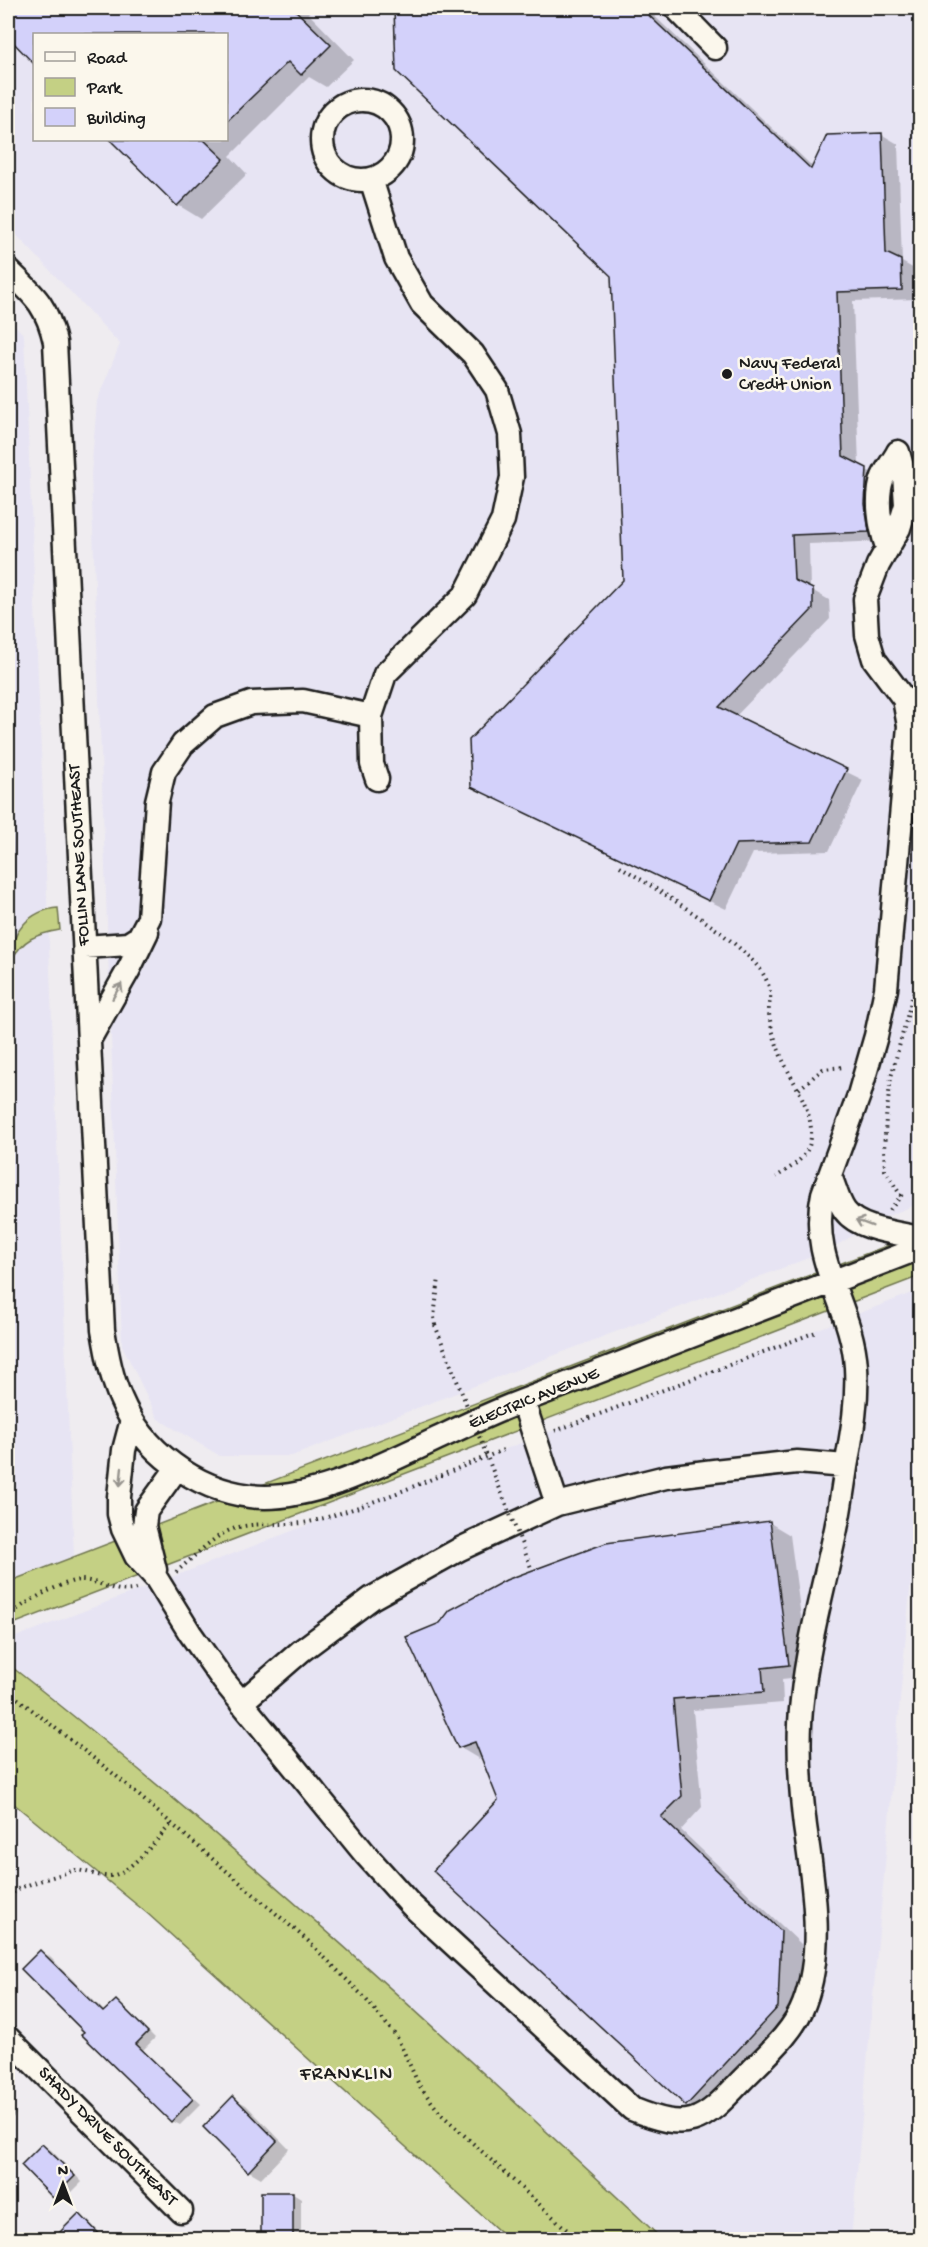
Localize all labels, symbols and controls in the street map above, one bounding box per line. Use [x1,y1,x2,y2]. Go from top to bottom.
legend [33,33,228,141]
text: Road [87,49,128,70]
text: Park [86,79,123,100]
text: Building [86,109,146,130]
place label: Navy Federal Credit Union [739,354,841,396]
marker: Navy Federal Credit Union [720,367,734,381]
street label: FOLLIN LANE SOUTHEAST [65,763,95,947]
one-way arrow [111,983,123,1000]
one-way arrow [855,1217,874,1228]
street label: ELECTRIC AVENUE [466,1363,603,1435]
one-way arrow [115,1466,126,1486]
street label: SHADY DRIVE SOUTHEAST [33,2063,182,2212]
district label: FRANKLIN [299,2064,394,2087]
north arrow [33,2154,93,2214]
text: N [58,2163,69,2182]

